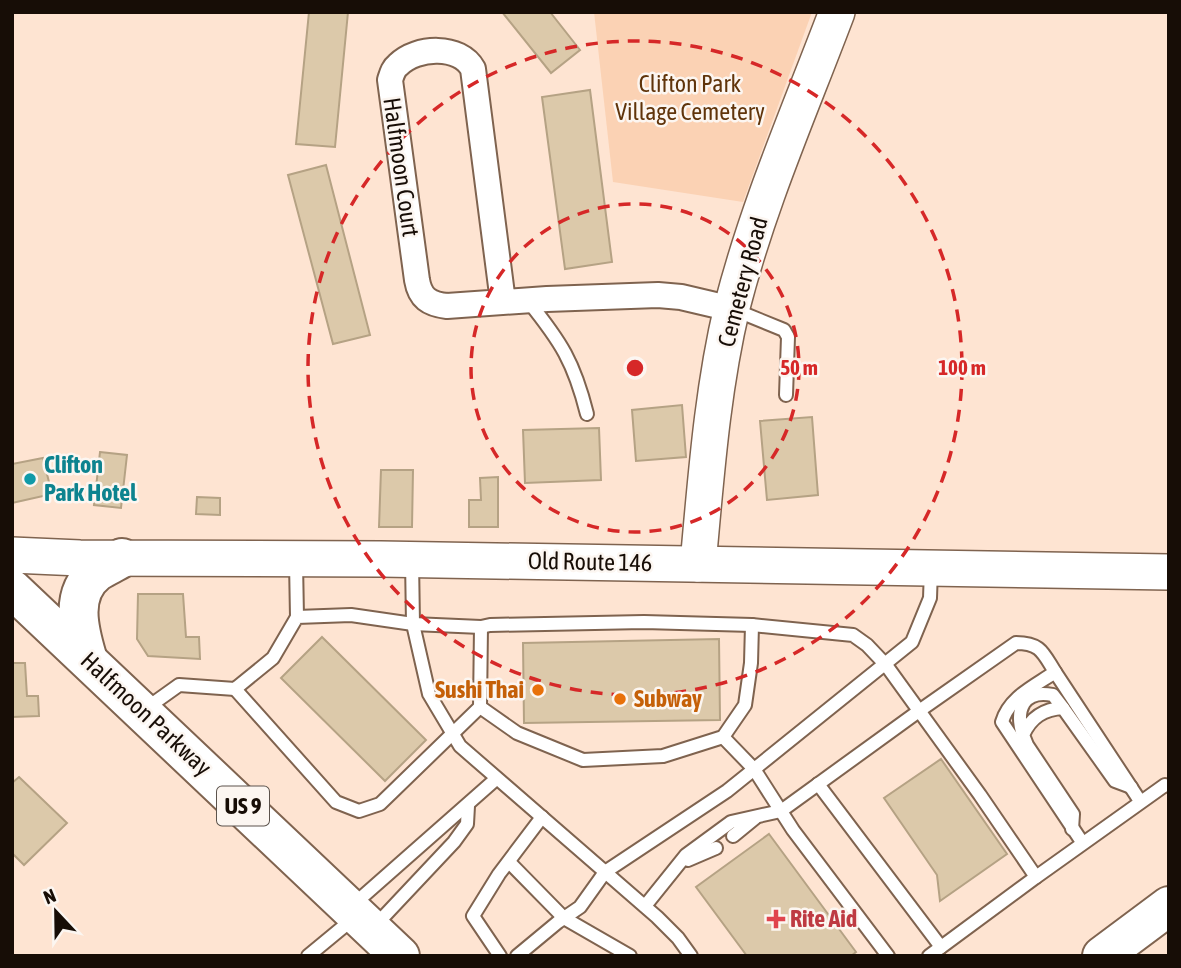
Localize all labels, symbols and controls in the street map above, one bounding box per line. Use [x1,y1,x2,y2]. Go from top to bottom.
park label: Clifton Park Village Cemetery [615,70,765,125]
street label: Halfmoon Court [378,96,425,238]
street label: Cemetery Road [712,214,773,350]
text: 50 m [780,355,818,379]
text: 100 m [938,355,986,379]
centre of rings [623,356,647,380]
place label: Clifton Park Hotel [44,451,137,506]
marker: Clifton Park Hotel [22,471,38,487]
street label: Old Route 146 [528,547,652,576]
street label: Halfmoon Parkway [76,646,217,781]
place label: Sushi Thai [435,676,524,703]
marker: Sushi Thai [530,682,546,698]
place label: Subway [634,685,702,712]
marker: Subway [612,691,628,707]
road number: US 9 [217,786,269,826]
north arrow [21,877,91,947]
text: N [40,884,59,909]
place label: Rite Aid [790,905,857,932]
marker: Rite Aid [768,911,784,927]

